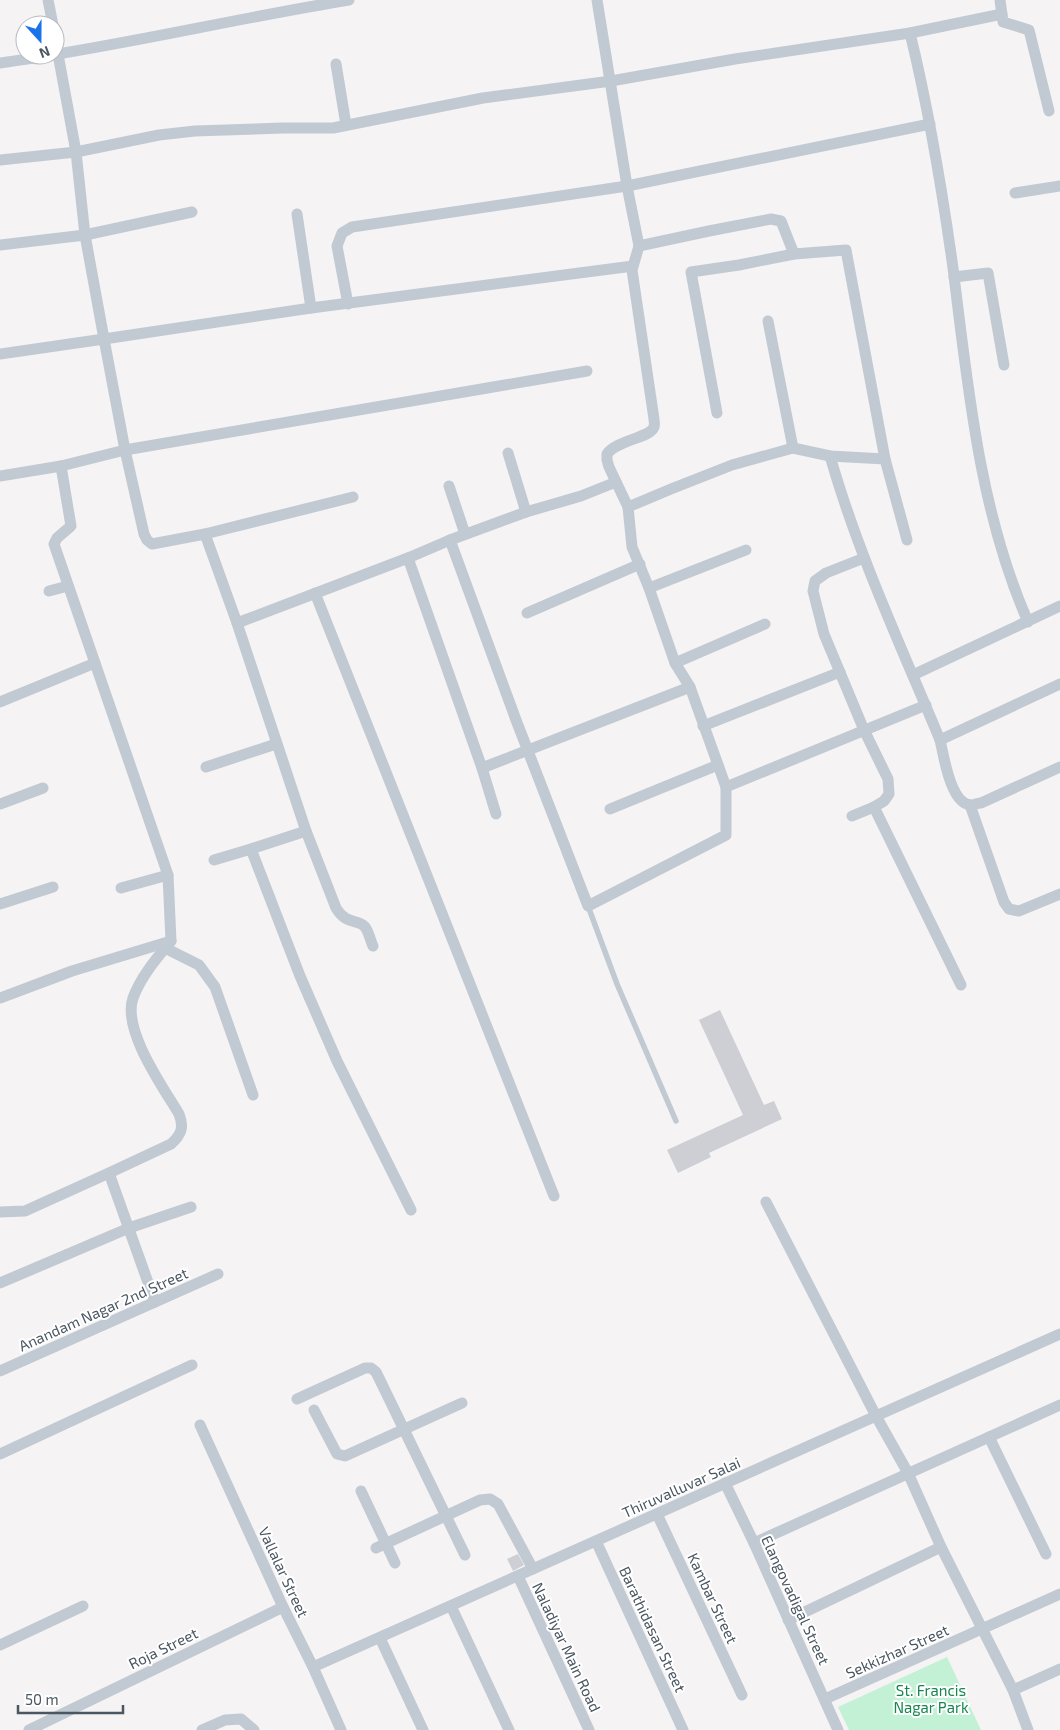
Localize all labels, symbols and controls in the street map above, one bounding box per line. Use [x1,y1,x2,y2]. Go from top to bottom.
north arrow [15,15,65,65]
text: N [37,43,53,62]
street label: Anandam Nagar 2nd Street [16,1263,191,1355]
street label: Thiruvalluvar Salai [619,1453,743,1521]
street label: Vallalar Street [255,1524,313,1620]
street label: Elangovadigal Street [758,1532,834,1668]
street label: Kambar Street [684,1550,742,1646]
street label: Barathidasan Street [616,1563,690,1695]
street label: Naladiyar Main Road [529,1579,605,1715]
street label: Sekkizhar Street [843,1620,952,1682]
street label: Roja Street [125,1623,201,1673]
park label: St. Francis Nagar Park [893,1681,969,1716]
scale bar [18,1682,122,1714]
text: 50 m [25,1690,59,1708]

